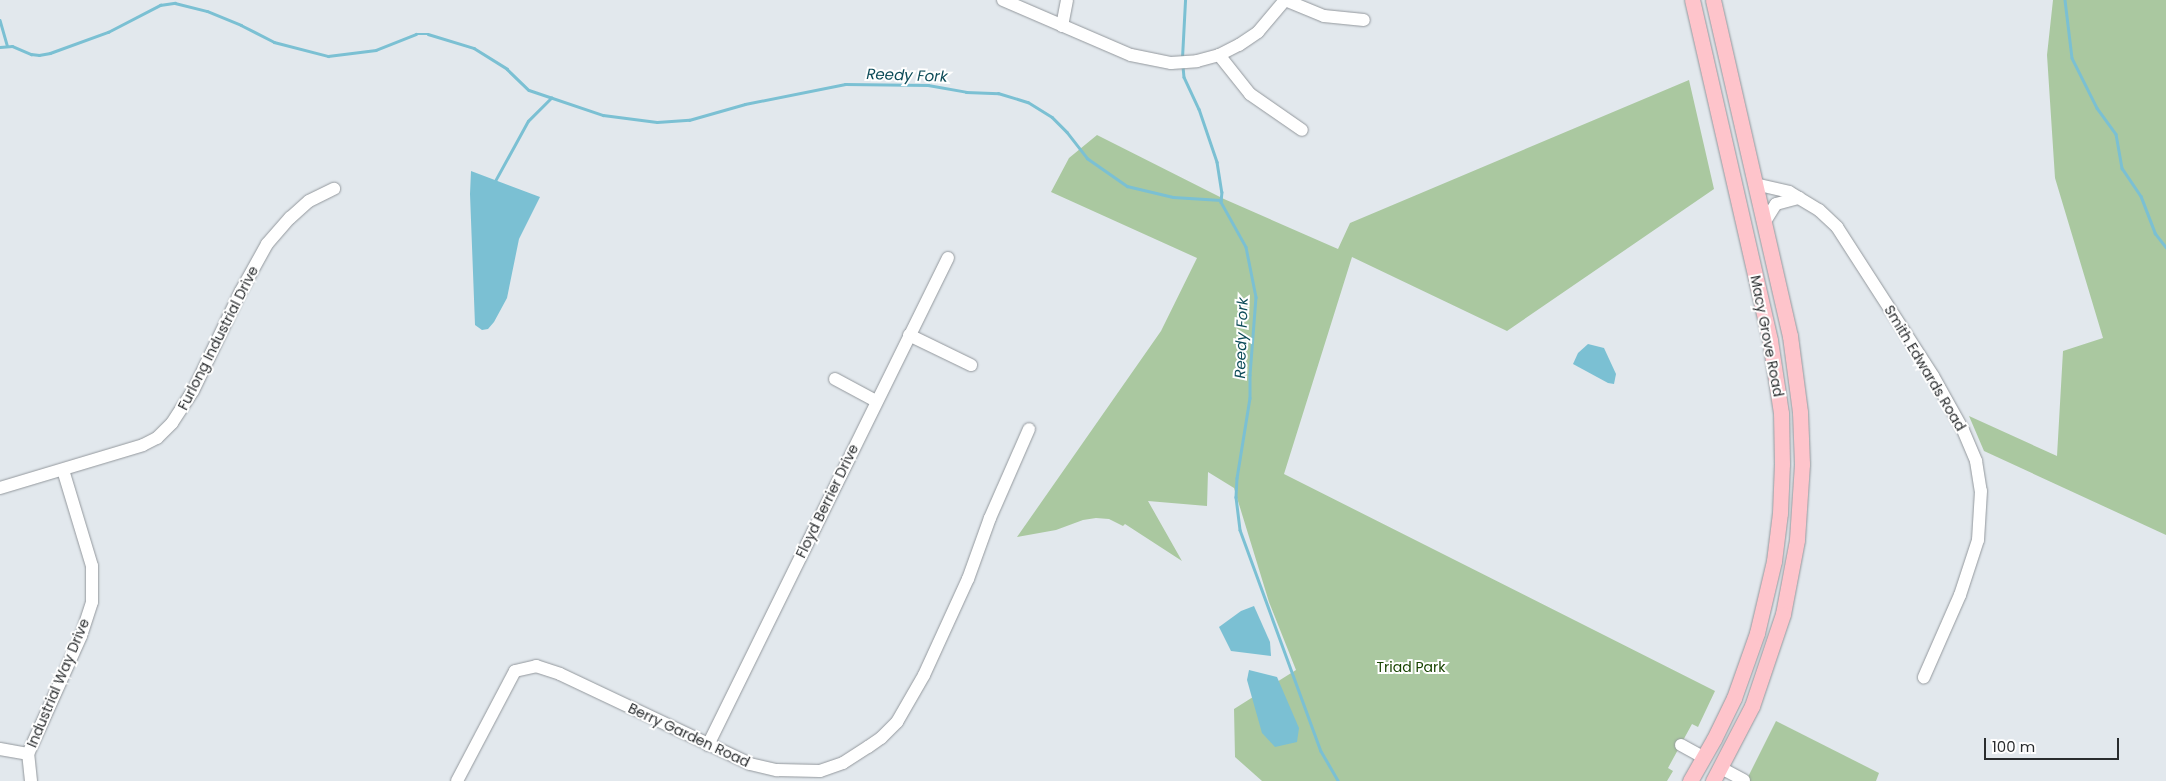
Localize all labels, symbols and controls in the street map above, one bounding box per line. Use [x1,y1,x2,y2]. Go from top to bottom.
water label: Reedy Fork [866,65,948,85]
street label: Furlong Industrial Drive [174,263,262,413]
street label: Macy Grove Road [1747,274,1787,398]
water label: Reedy Fork [1231,297,1251,379]
street label: Smith Edwards Road [1881,302,1969,434]
street label: Floyd Berrier Drive [792,441,862,561]
street label: Industrial Way Drive [23,616,93,750]
park label: Triad Park [1377,659,1445,675]
street label: Berry Garden Road [626,699,752,771]
scale bar [1986,728,2121,760]
text: 100 m [1992,736,2035,757]

